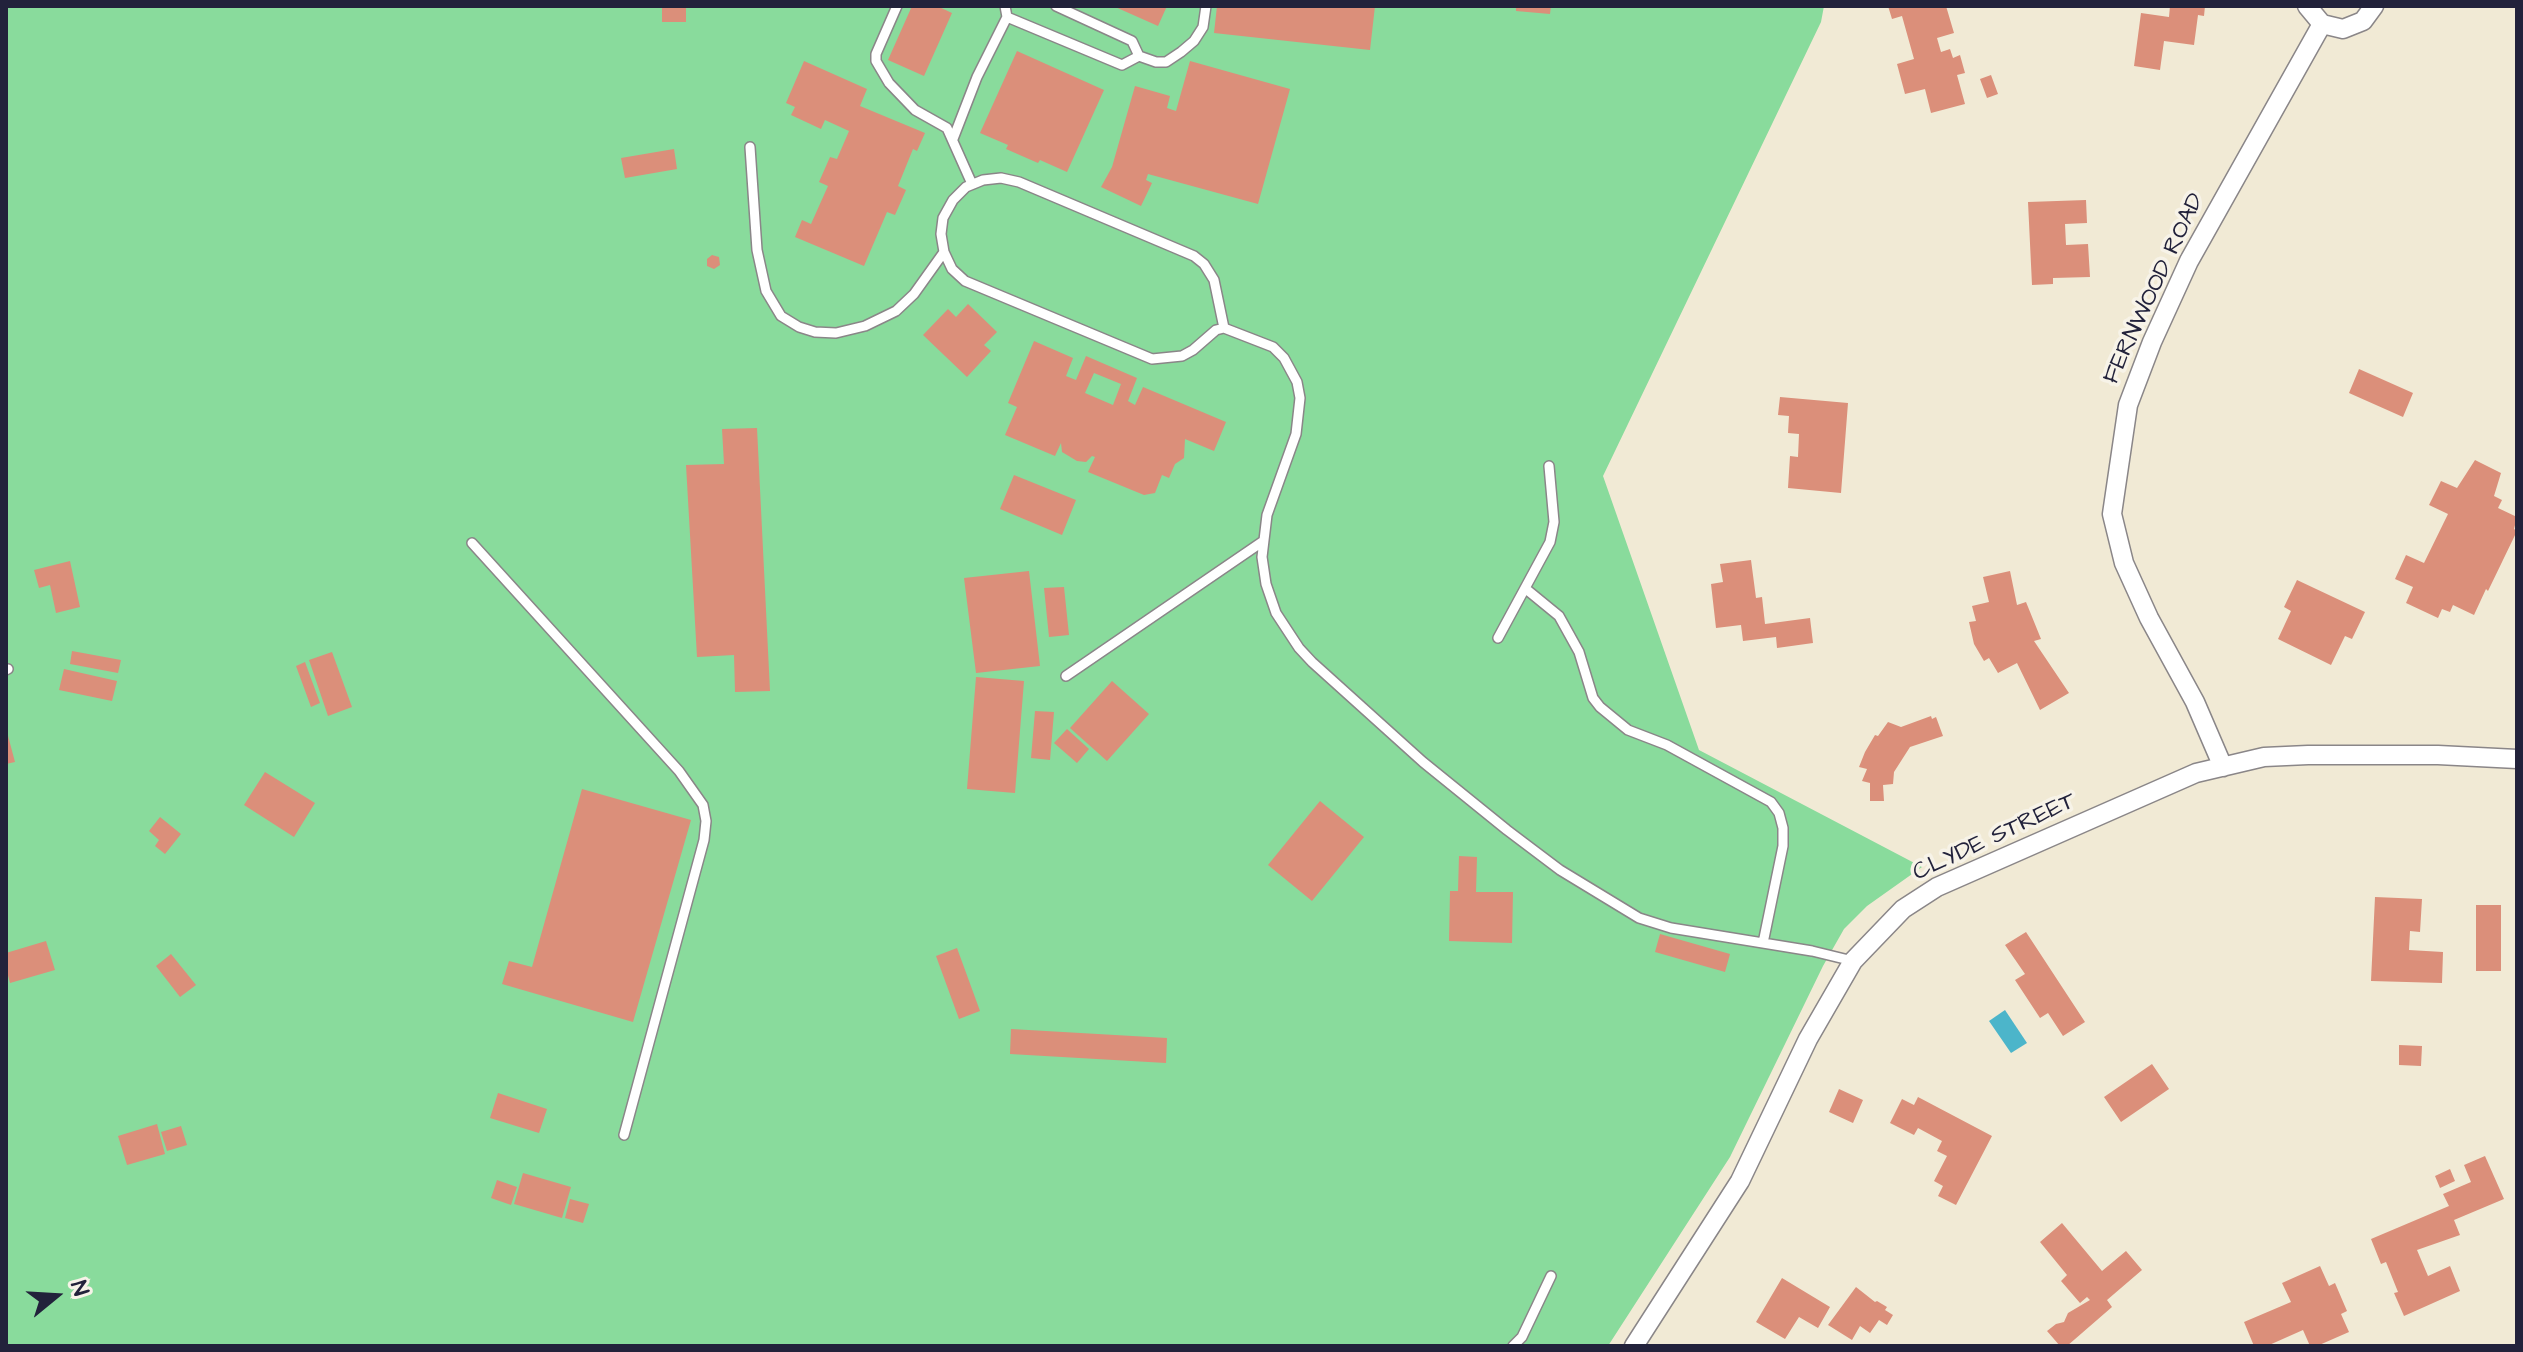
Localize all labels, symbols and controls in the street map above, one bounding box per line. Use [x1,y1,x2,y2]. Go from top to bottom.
street label: FERNWOOD ROAD [2098,189,2212,389]
street label: CLYDE STREET [1909,788,2081,888]
north arrow [16,1256,96,1336]
text: N [62,1277,96,1300]

